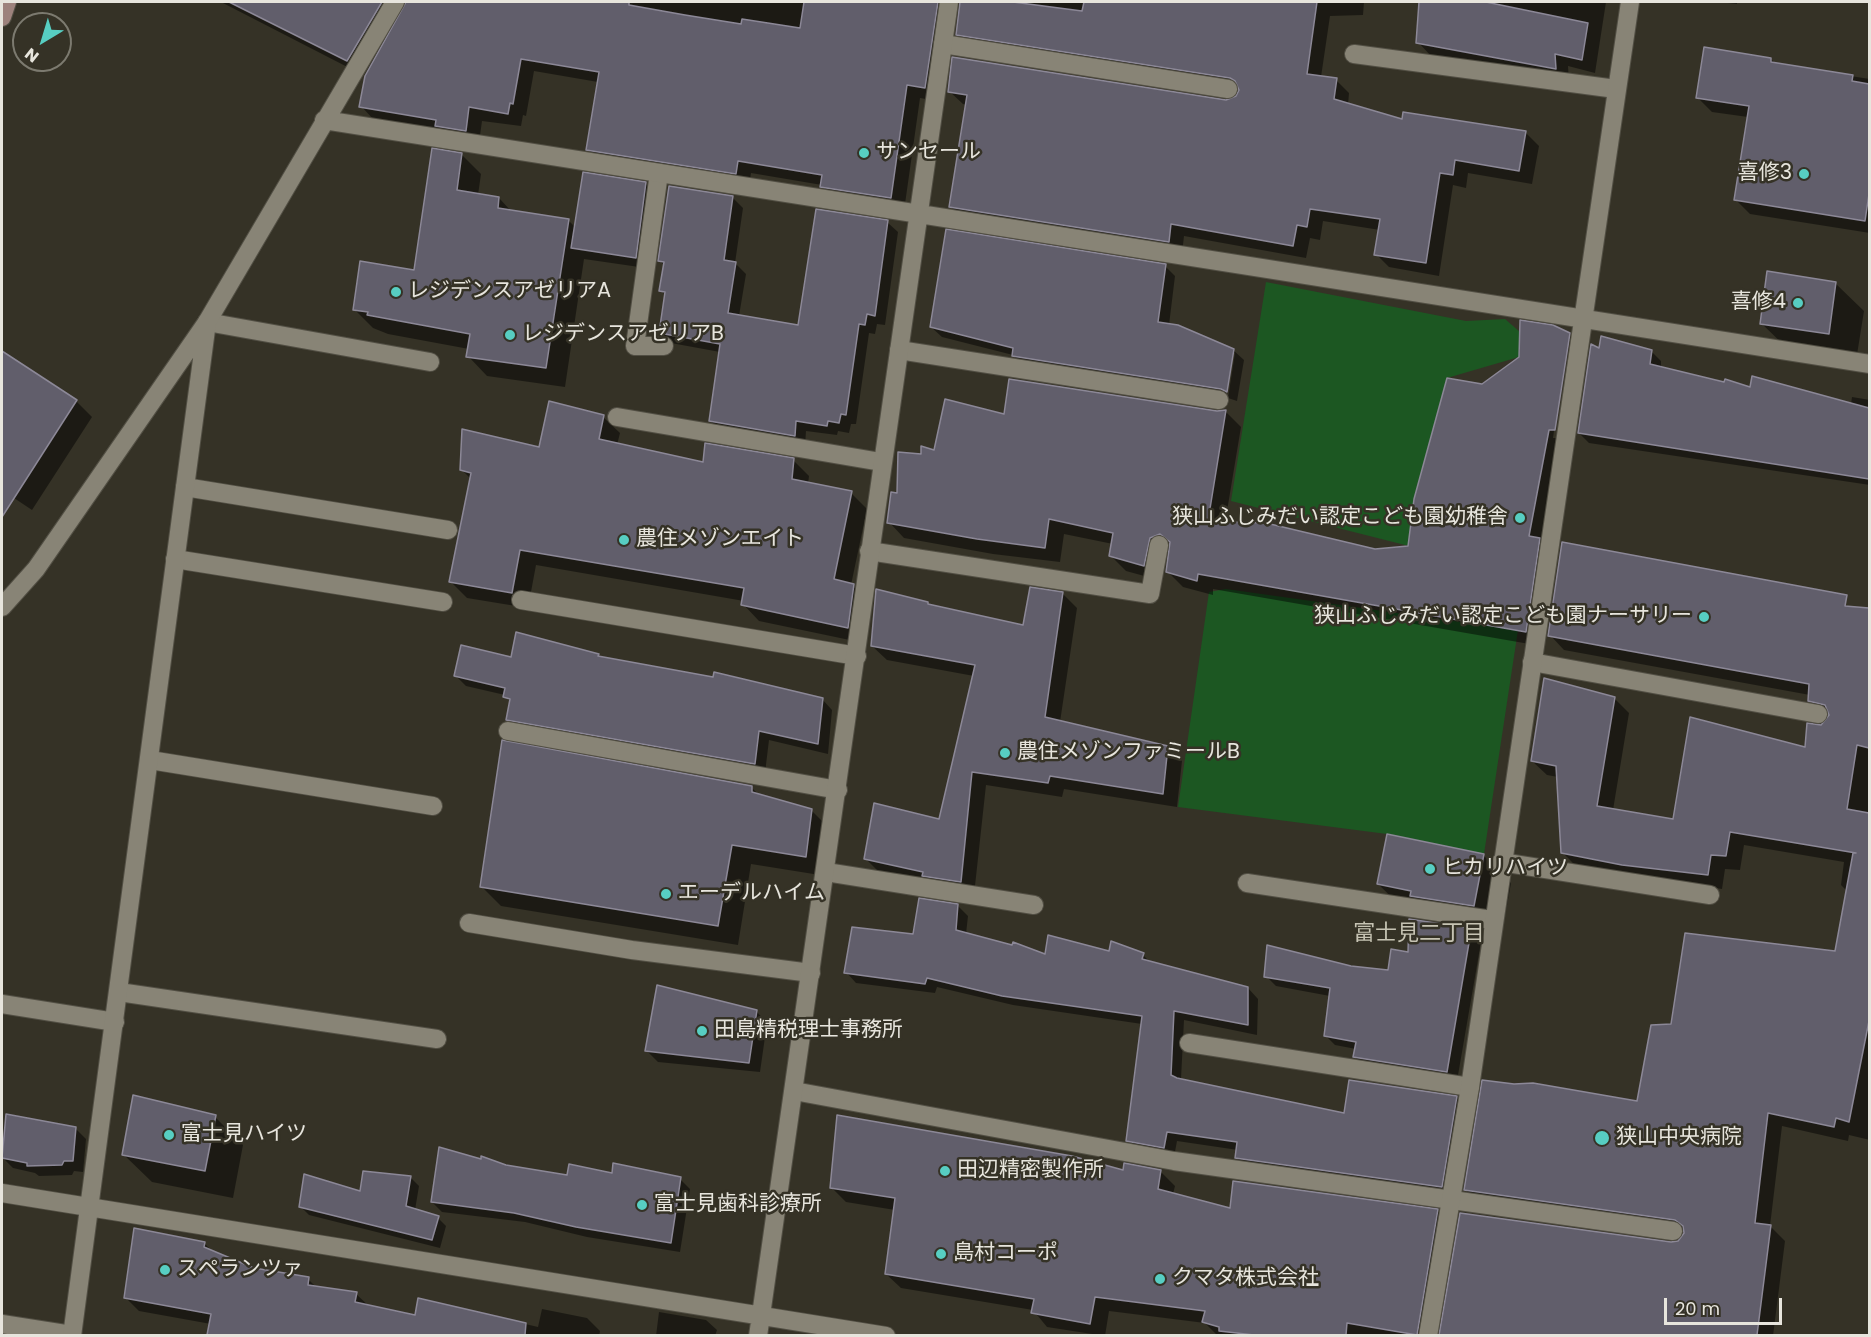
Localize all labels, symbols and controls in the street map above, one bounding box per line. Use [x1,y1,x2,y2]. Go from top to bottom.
north arrow [12,12,72,72]
text: N [20,42,44,68]
place label: サンセール [876,140,981,166]
marker: サンセール [857,146,871,160]
place label: 喜修3 [1738,161,1792,187]
marker: 喜修3 [1797,167,1811,181]
place label: レジデンスアゼリアA [408,279,611,305]
marker: レジデンスアゼリアA [389,285,403,299]
place label: 喜修4 [1731,290,1786,316]
marker: 喜修4 [1791,296,1805,310]
place label: レジデンスアゼリアB [522,322,724,348]
marker: レジデンスアゼリアB [503,328,517,342]
place label: 狭山ふじみだい認定こども園幼稚舎 [1172,505,1508,531]
marker: 狭山ふじみだい認定こども園幼稚舎 [1513,511,1527,525]
place label: 農住メゾンエイト [636,527,804,553]
marker: 農住メゾンエイト [617,533,631,547]
place label: 狭山ふじみだい認定こども園ナーサリー [1314,604,1692,630]
marker: 狭山ふじみだい認定こども園ナーサリー [1697,610,1711,624]
place label: 農住メゾンファミールB [1017,740,1240,766]
marker: 農住メゾンファミールB [998,746,1012,760]
place label: ヒカリハイツ [1442,856,1568,882]
marker: ヒカリハイツ [1423,862,1437,876]
place label: エーデルハイム [678,881,825,907]
marker: エーデルハイム [659,887,673,901]
district label: 富士見二丁目 [1353,921,1485,947]
place label: 田島精税理士事務所 [714,1018,903,1044]
marker: 田島精税理士事務所 [695,1024,709,1038]
place label: 富士見ハイツ [181,1122,307,1148]
place label: 狭山中央病院 [1616,1125,1742,1151]
marker: 富士見ハイツ [162,1128,176,1142]
marker: 狭山中央病院 [1593,1129,1611,1147]
place label: 田辺精密製作所 [957,1158,1104,1184]
marker: 田辺精密製作所 [938,1164,952,1178]
place label: 富士見歯科診療所 [654,1192,822,1218]
marker: 富士見歯科診療所 [635,1198,649,1212]
place label: 島村コーポ [953,1241,1058,1267]
marker: 島村コーポ [934,1247,948,1261]
place label: スペランツァ [177,1257,303,1283]
marker: スペランツァ [158,1263,172,1277]
place label: クマタ株式会社 [1172,1266,1319,1292]
marker: クマタ株式会社 [1153,1272,1167,1286]
scale bar [1667,1286,1786,1324]
text: 20 m [1675,1296,1720,1321]

